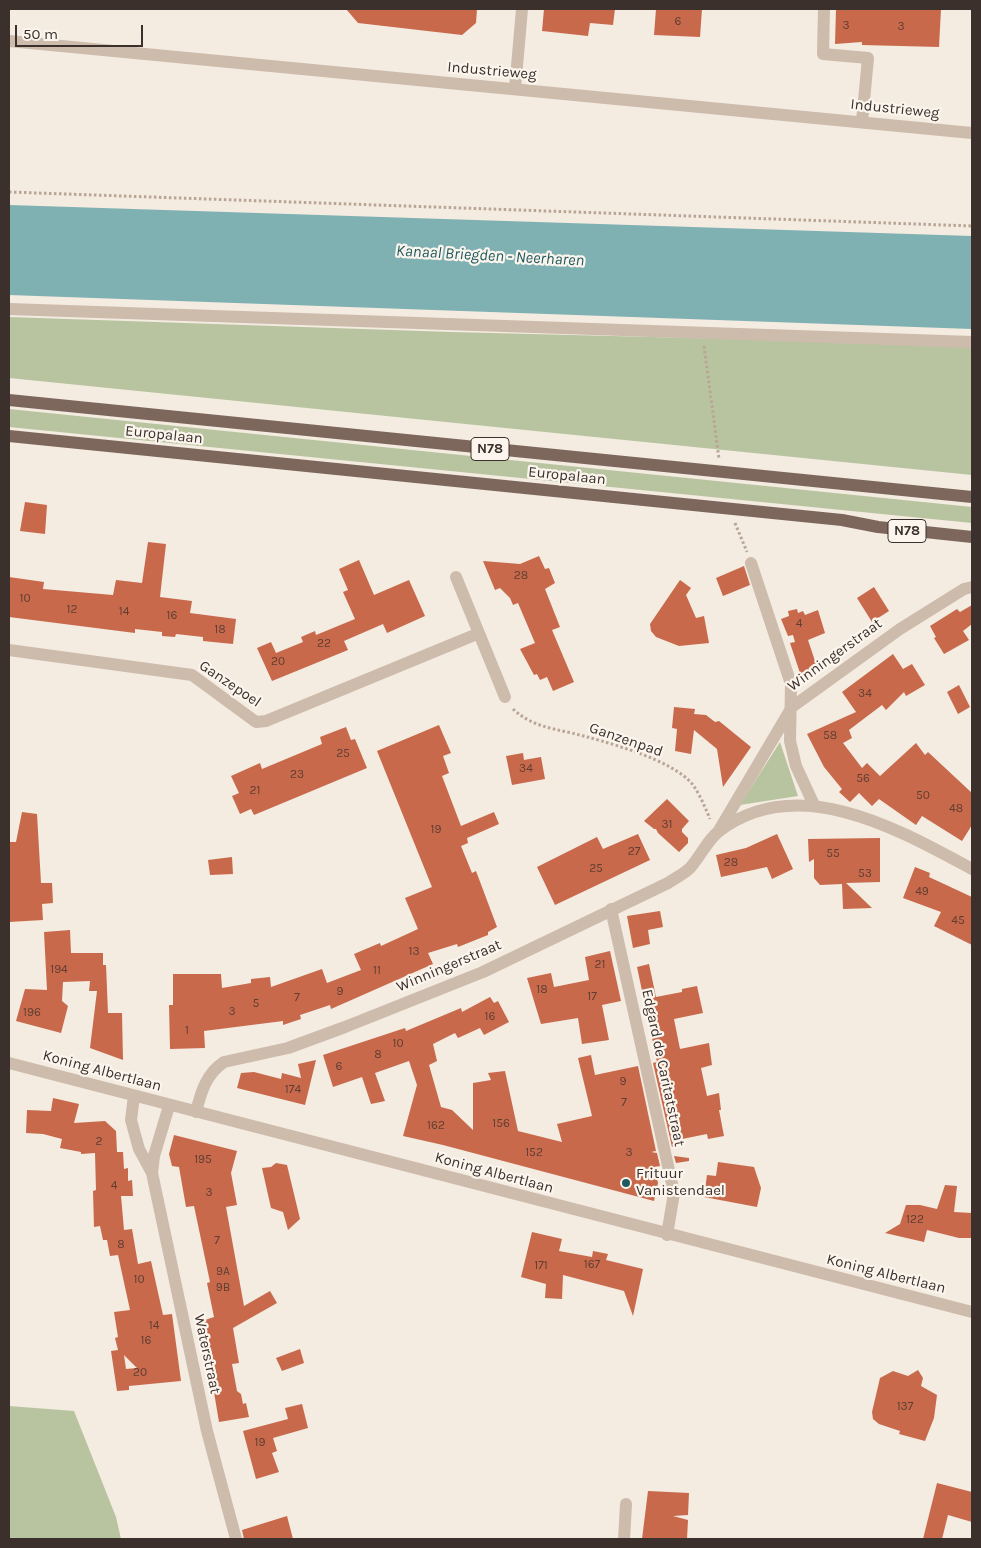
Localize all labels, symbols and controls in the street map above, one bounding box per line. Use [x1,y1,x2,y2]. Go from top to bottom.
scale bar [18,15,145,47]
house number: 6 [675,15,681,29]
house number: 3 [842,19,850,33]
house number: 3 [897,20,905,34]
text: 50 m [23,25,58,43]
street label: Industrieweg [447,58,537,84]
street label: Industrieweg [850,95,940,123]
water label: Kanaal Briegden - Neerharen [395,241,585,271]
street label: Europalaan [124,422,204,448]
road number: N78 [471,438,509,460]
street label: Europalaan [527,463,607,489]
road number: N78 [888,520,926,542]
house number: 28 [514,569,528,583]
house number: 10 [19,592,31,606]
house number: 12 [67,603,77,617]
house number: 14 [119,605,129,619]
house number: 16 [167,609,177,623]
street label: Winningerstraat [784,615,886,695]
house number: 4 [796,617,802,631]
house number: 18 [214,623,226,637]
house number: 22 [317,637,331,651]
house number: 20 [271,655,285,669]
street label: Ganzepoel [196,657,264,711]
house number: 34 [858,687,872,701]
street label: Ganzenpad [587,719,665,761]
house number: 58 [823,729,837,743]
house number: 25 [336,747,350,761]
house number: 34 [519,762,533,776]
house number: 23 [290,768,304,782]
house number: 56 [856,772,870,786]
house number: 21 [250,784,260,798]
house number: 50 [916,789,930,803]
house number: 48 [949,802,963,816]
house number: 31 [661,818,673,832]
house number: 19 [431,823,441,837]
house number: 27 [628,845,640,859]
house number: 55 [826,847,840,861]
house number: 28 [724,856,738,870]
house number: 25 [589,862,603,876]
house number: 53 [858,867,872,881]
house number: 49 [915,885,929,899]
house number: 45 [951,914,965,928]
street label: Winningerstraat [394,936,504,996]
house number: 13 [408,945,420,959]
house number: 21 [595,958,605,972]
house number: 194 [50,963,68,977]
house number: 11 [373,964,381,978]
house number: 18 [536,983,548,997]
house number: 9 [337,985,343,999]
street label: Edgard de Caritatstraat [638,988,688,1148]
house number: 17 [587,990,597,1004]
house number: 7 [294,991,300,1005]
house number: 5 [253,997,259,1011]
house number: 3 [228,1005,236,1019]
house number: 196 [23,1006,41,1020]
house number: 16 [485,1010,495,1024]
house number: 1 [185,1024,189,1038]
house number: 10 [392,1037,404,1051]
street label: Koning Albertlaan [41,1046,163,1096]
house number: 8 [374,1048,382,1062]
house number: 6 [336,1060,342,1074]
house number: 9 [620,1075,626,1089]
house number: 174 [285,1083,301,1097]
house number: 7 [621,1096,627,1110]
house number: 156 [492,1117,510,1131]
house number: 162 [427,1119,445,1133]
house number: 2 [96,1135,102,1149]
house number: 152 [525,1146,543,1160]
house number: 3 [625,1146,633,1160]
street label: Koning Albertlaan [433,1148,555,1198]
house number: 195 [194,1153,212,1167]
place label: Frituur Vanistendael [636,1165,725,1200]
marker: Frituur Vanistendael [620,1177,632,1189]
house number: 4 [111,1179,117,1193]
house number: 3 [205,1186,213,1200]
house number: 122 [906,1213,924,1227]
house number: 7 [214,1234,220,1248]
house number: 8 [117,1238,125,1252]
street label: Koning Albertlaan [825,1250,947,1298]
house number: 167 [584,1258,600,1272]
house number: 171 [534,1259,548,1273]
house number: 9A [216,1265,230,1279]
house number: 10 [133,1273,145,1287]
house number: 9B [216,1281,230,1295]
street label: Waterstraat [190,1312,224,1396]
house number: 14 [149,1319,159,1333]
house number: 16 [141,1334,151,1348]
house number: 20 [133,1366,147,1380]
house number: 137 [897,1400,913,1414]
house number: 19 [255,1436,265,1450]

